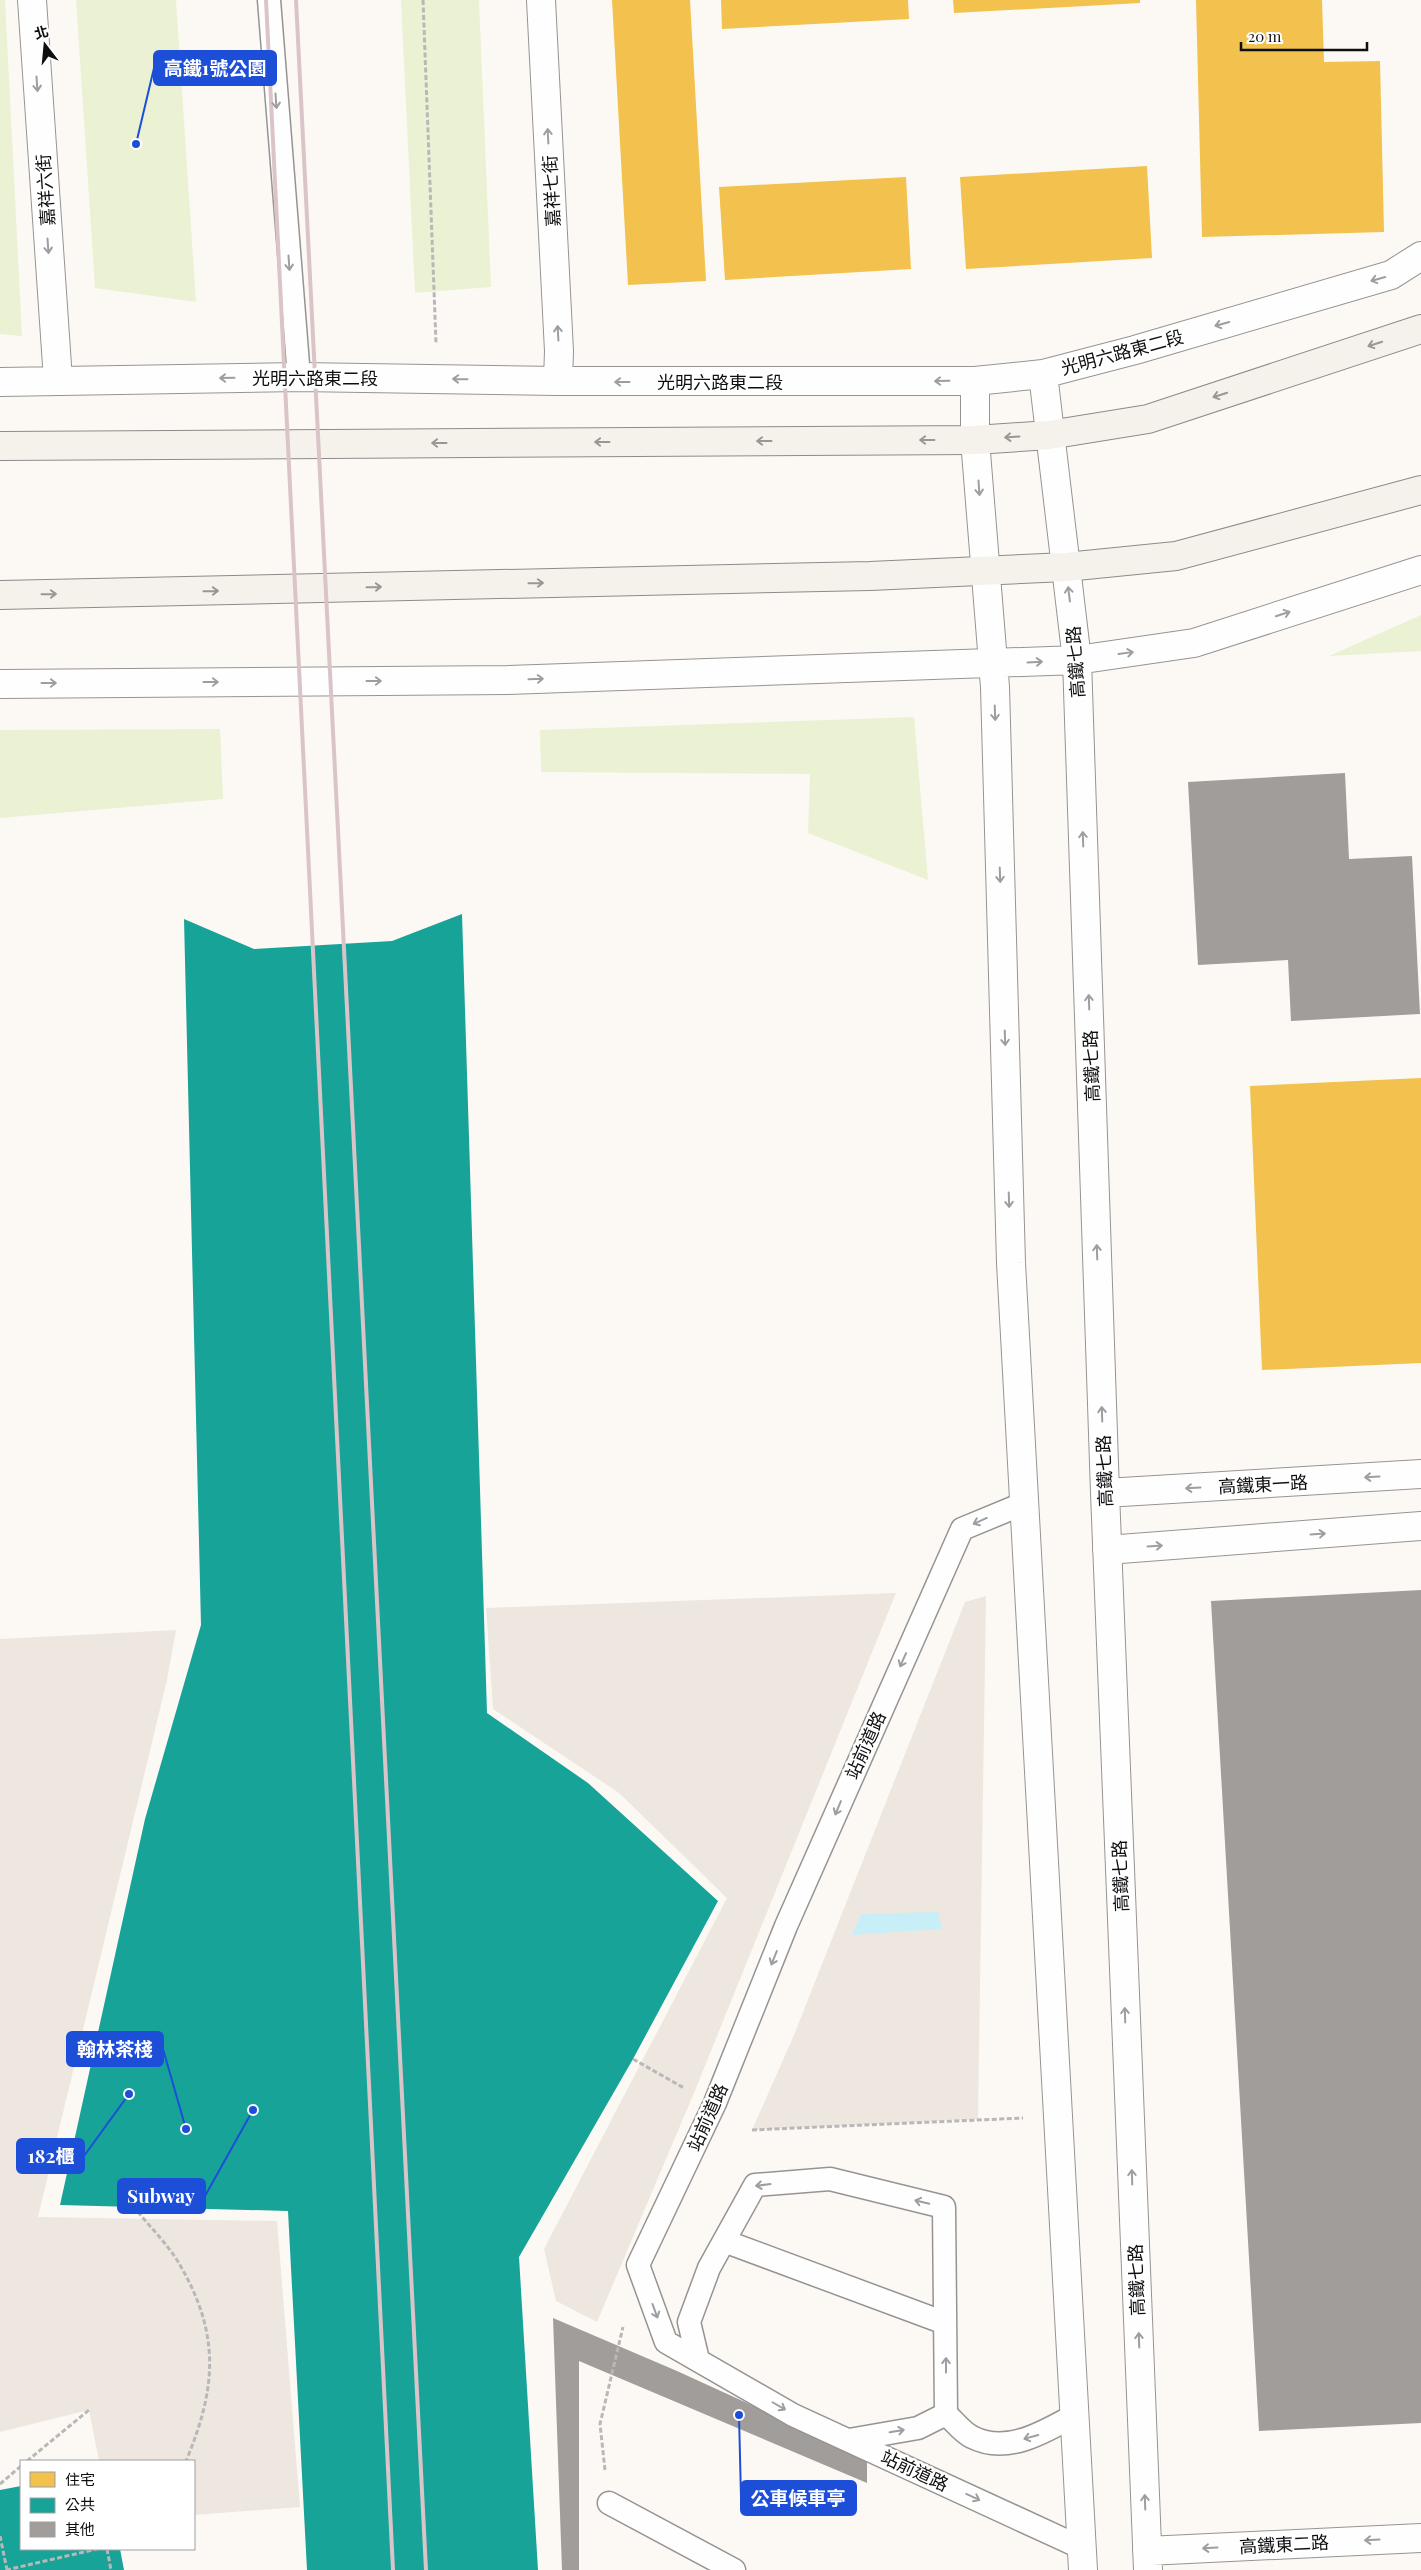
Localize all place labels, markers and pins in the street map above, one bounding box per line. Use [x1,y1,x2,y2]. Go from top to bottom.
callout: 高鐵1號公園 [154,51,276,85]
callout: 翰林茶棧 [67,2032,163,2066]
callout: 182櫃 [17,2139,84,2173]
callout: Subway [118,2179,205,2213]
callout: 公車候車亭 [741,2481,856,2515]

